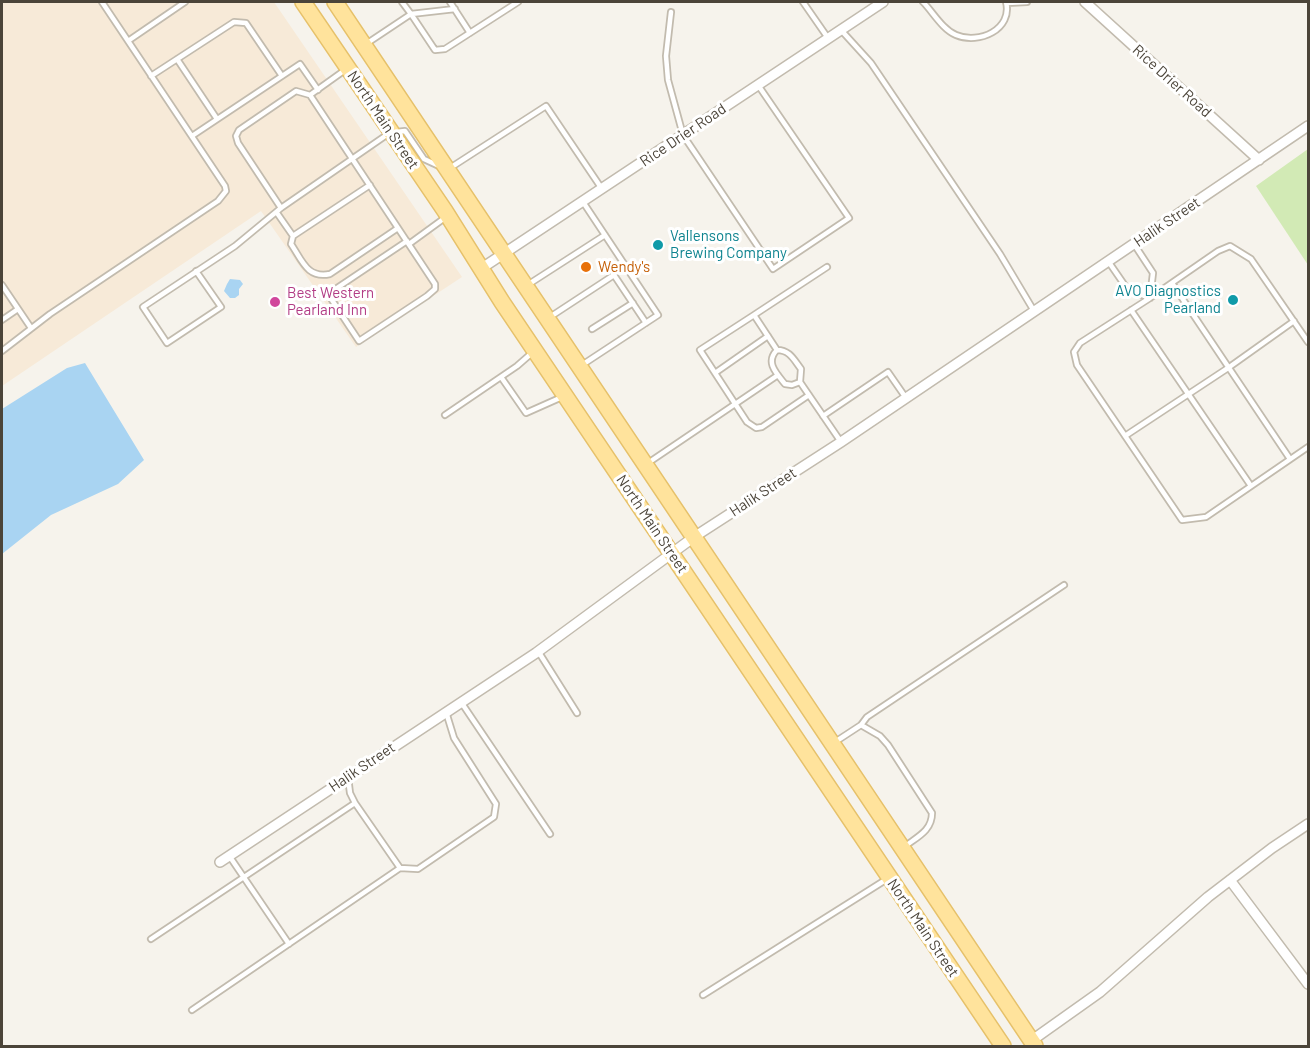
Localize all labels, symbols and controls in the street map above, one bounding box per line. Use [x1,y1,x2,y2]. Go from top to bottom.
street label: Rice Drier Road [1129,41,1215,121]
street label: North Main Street [343,67,423,173]
street label: Rice Drier Road [637,100,729,170]
street label: Halik Street [1130,193,1204,251]
place label: Vallensons Brewing Company [670,227,787,262]
marker: Vallensons Brewing Company [651,238,665,252]
place label: Wendy's [598,258,650,276]
marker: Wendy's [579,260,593,274]
place label: AVO Diagnostics Pearland [1115,282,1221,317]
place label: Best Western Pearland Inn [287,284,374,319]
marker: AVO Diagnostics Pearland [1226,293,1240,307]
marker: Best Western Pearland Inn [268,295,282,309]
street label: Halik Street [726,464,800,520]
street label: North Main Street [612,471,692,577]
street label: Halik Street [325,738,399,796]
street label: North Main Street [883,875,963,981]

